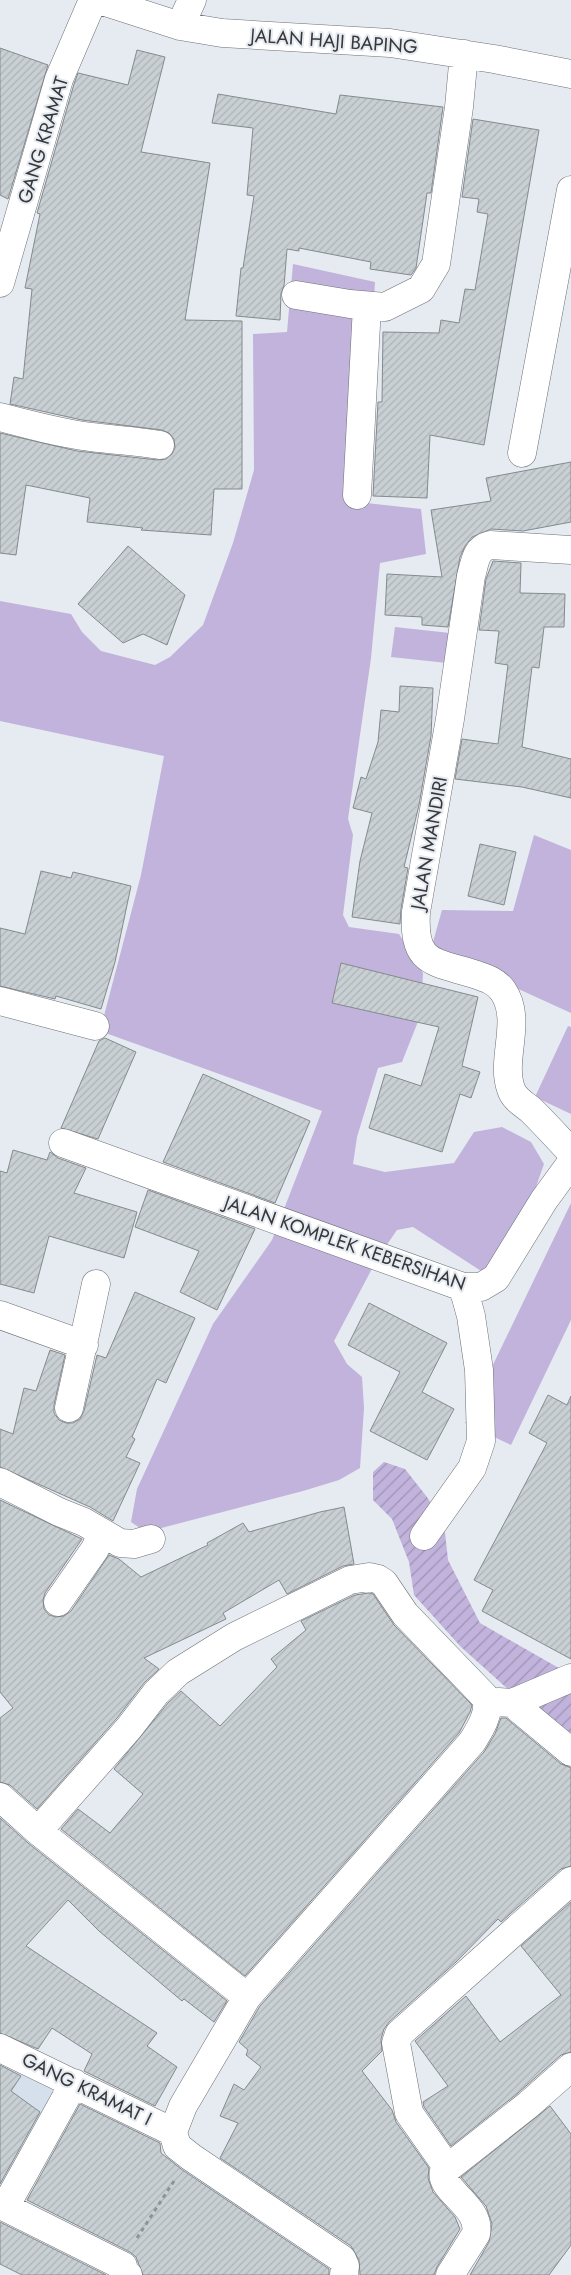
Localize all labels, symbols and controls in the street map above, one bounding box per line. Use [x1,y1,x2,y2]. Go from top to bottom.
street label: JALAN HAJI BAPING [246,21,419,60]
street label: GANG KRAMAT [11,73,75,207]
street label: JALAN MANDIRI [403,774,454,915]
street label: JALAN KOMPLEK KEBERSIHAN [218,1188,469,1297]
street label: GANG KRAMAT I [17,2046,157,2132]

